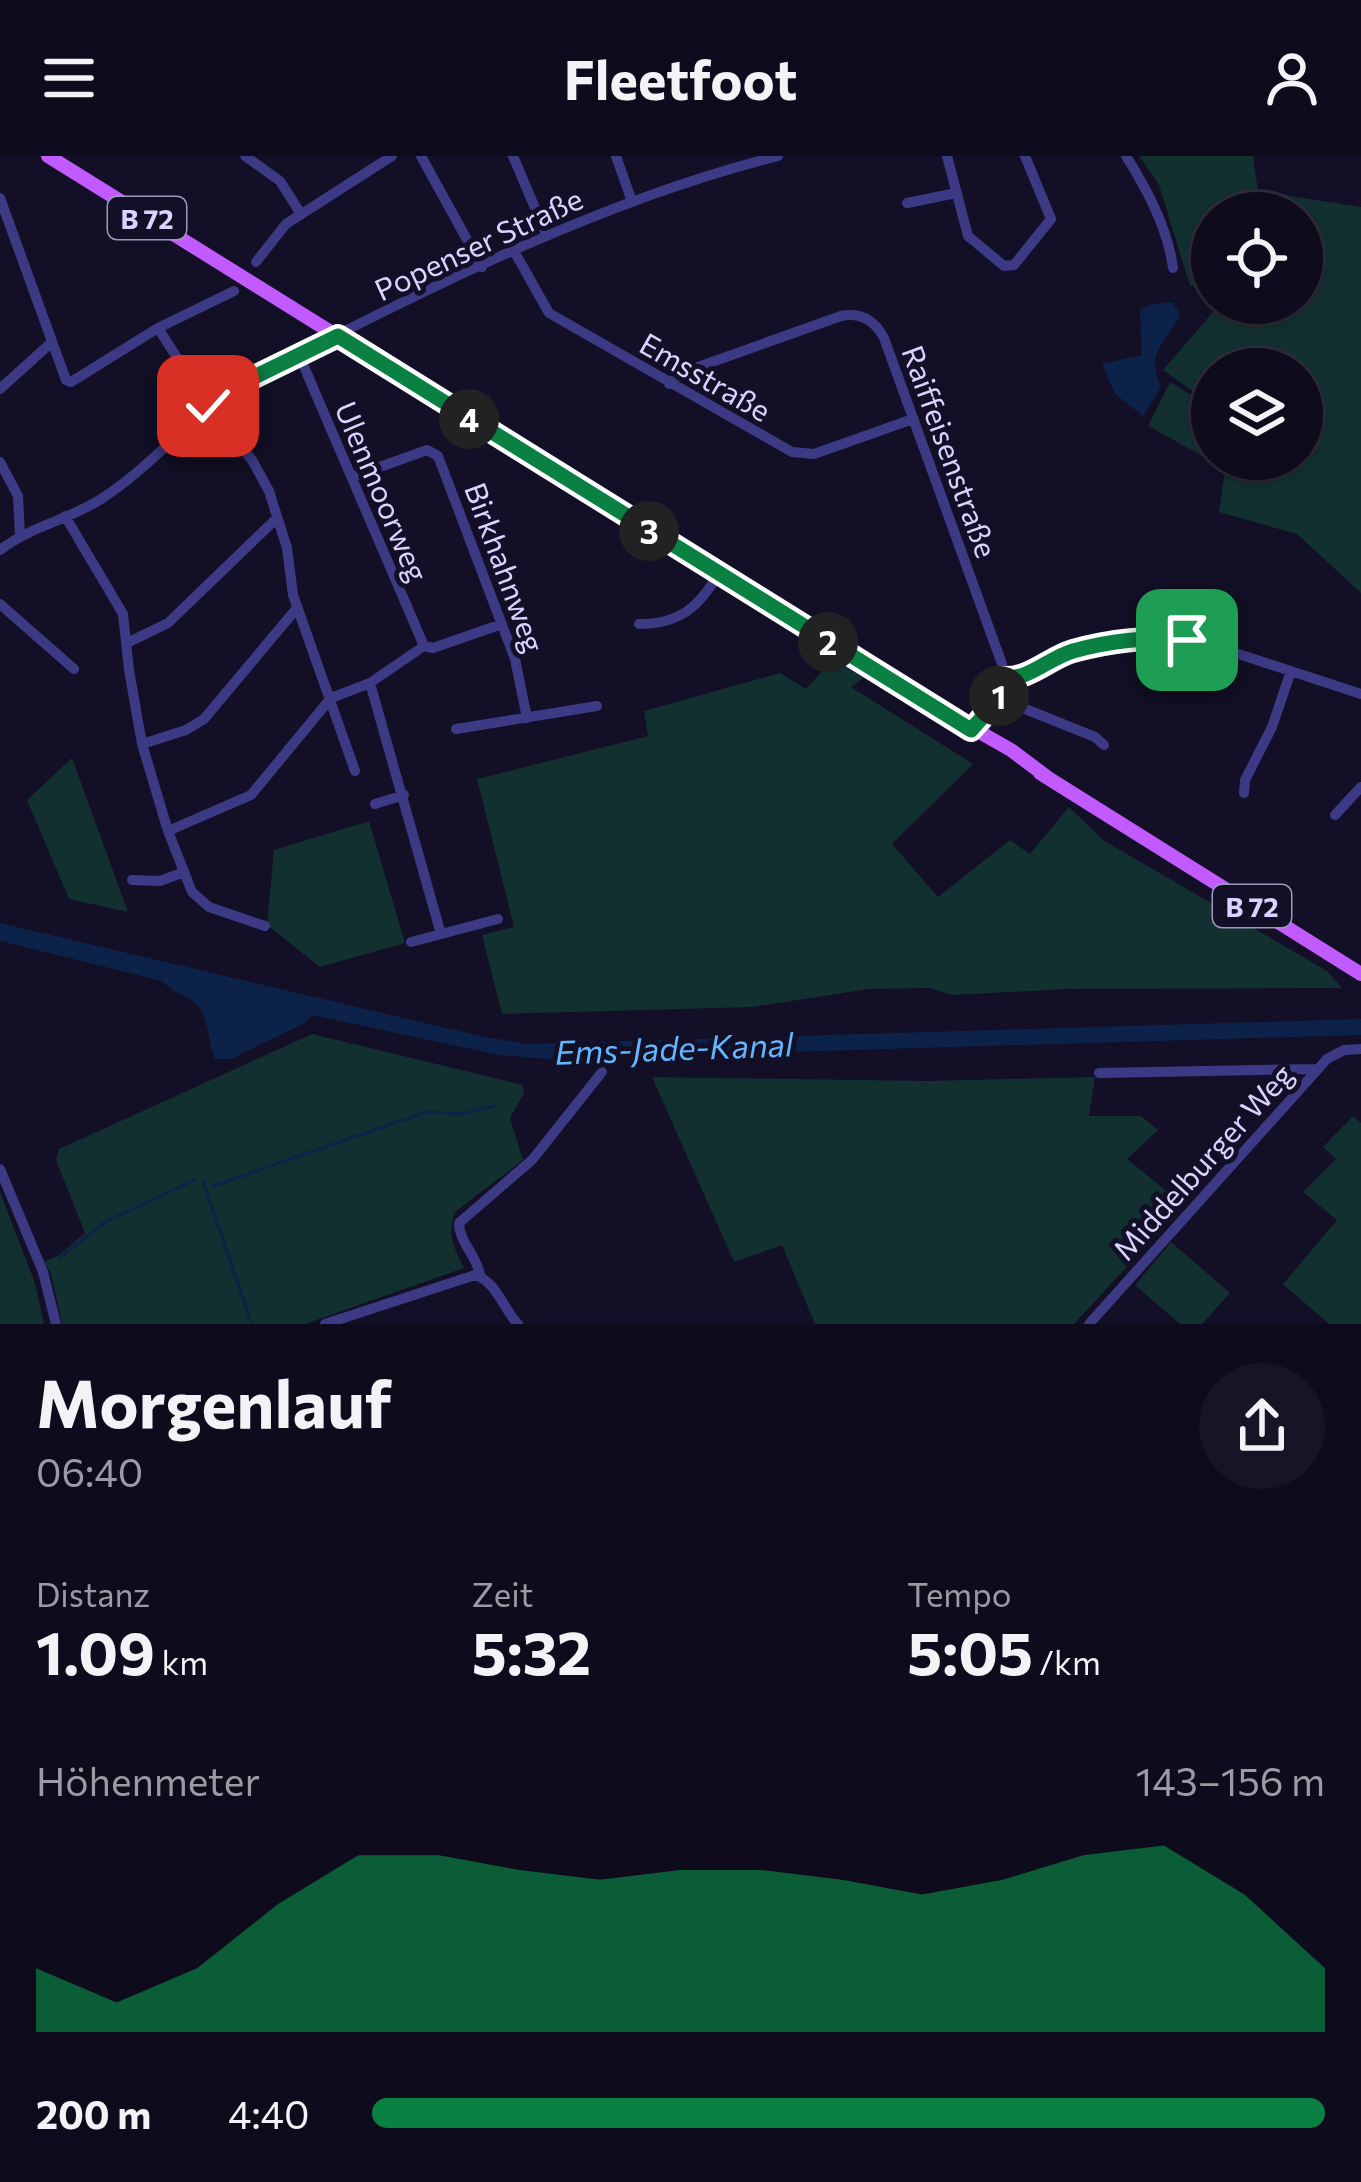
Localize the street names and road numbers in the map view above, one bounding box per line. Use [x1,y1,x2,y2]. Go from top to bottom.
street label: Popenser Straße [368,179,588,307]
road number: B 72 [108,197,186,239]
street label: Emsstraße [634,324,778,428]
street label: Raiffeisenstraße [895,340,1007,562]
street label: Ulenmoorweg [328,395,438,587]
street label: Birkhahnweg [458,477,554,657]
road number: B 72 [1213,885,1291,927]
street label: Middelburger Weg [1104,1055,1300,1267]

